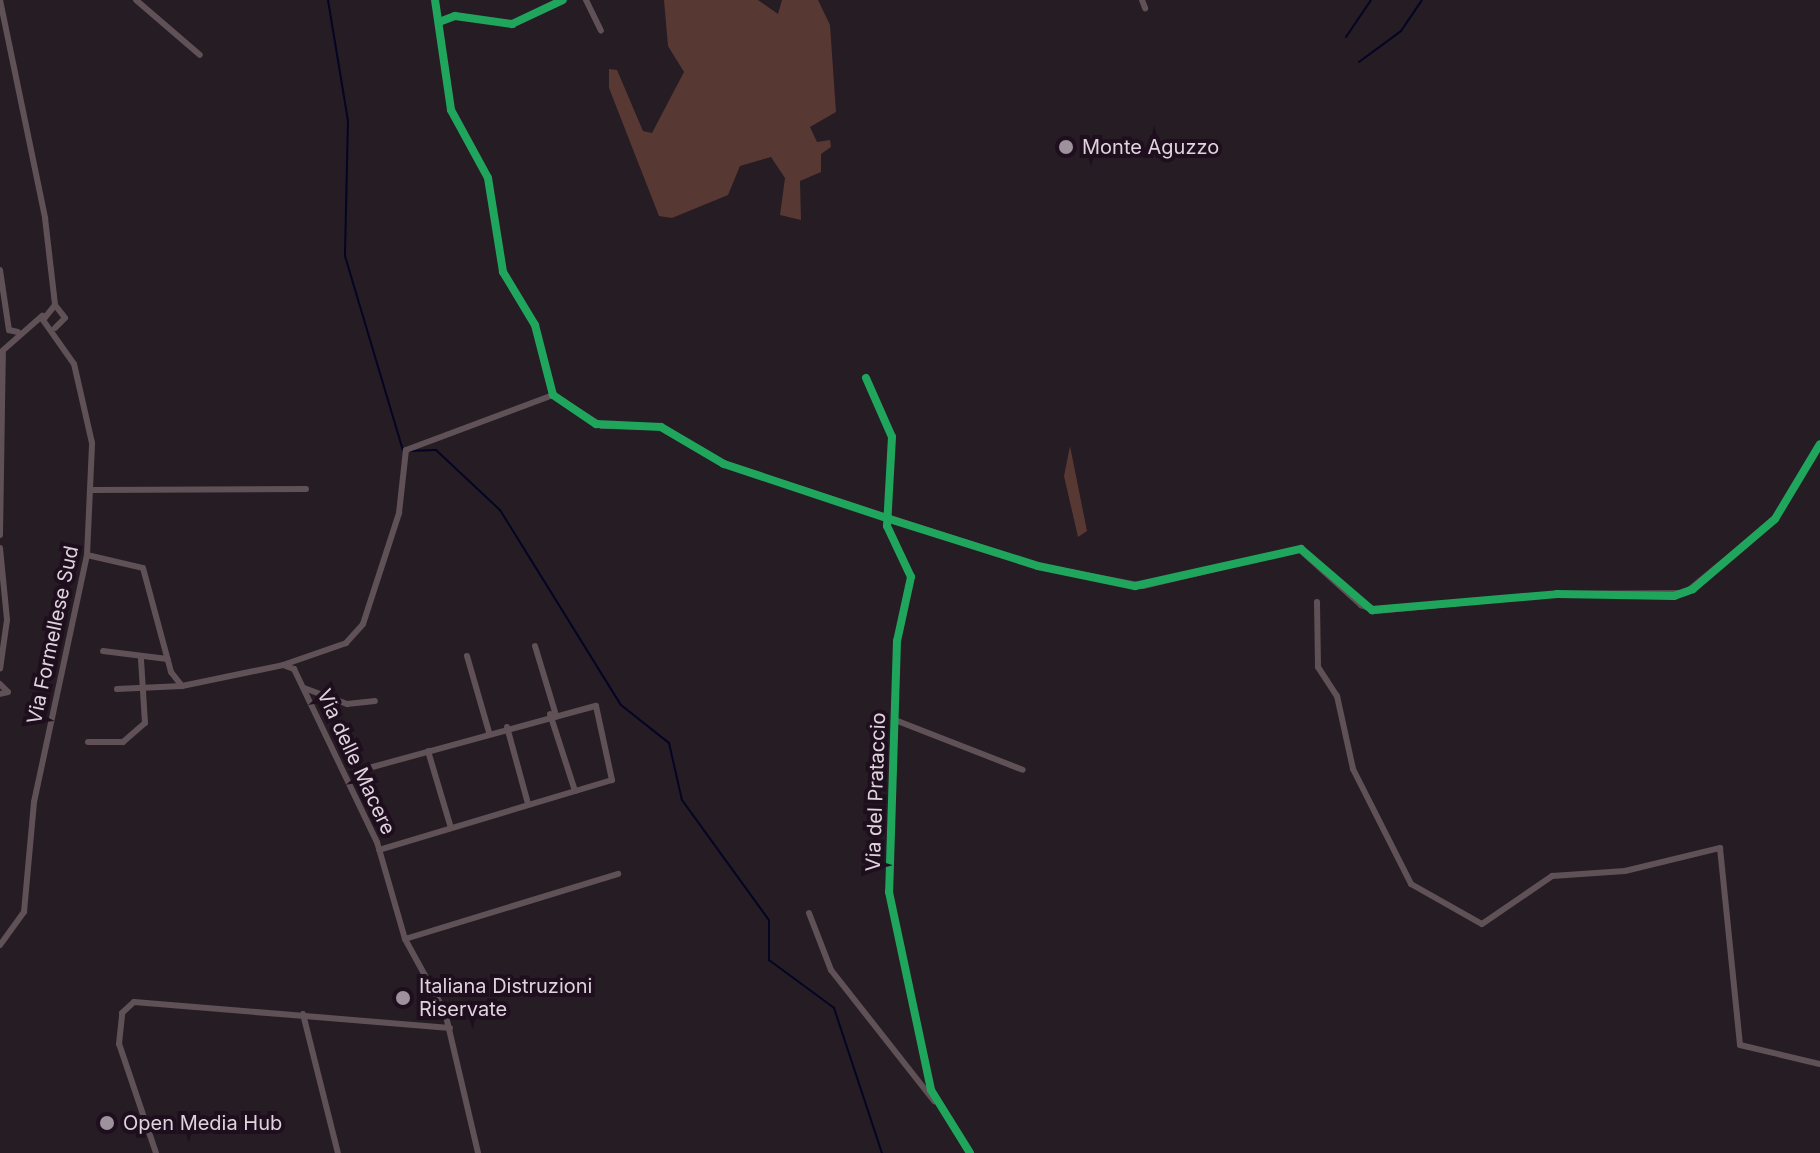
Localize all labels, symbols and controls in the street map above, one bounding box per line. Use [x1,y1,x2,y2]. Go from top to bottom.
place label: Monte Aguzzo [1082,135,1219,159]
marker: Monte Aguzzo [1057,138,1075,156]
street label: Via Formellese Sud [22,544,84,726]
street label: Via delle Macere [312,686,400,838]
street label: Via del Prataccio [861,712,891,872]
place label: Italiana Distruzioni Riservate [419,974,592,1021]
marker: Italiana Distruzioni Riservate [394,989,412,1007]
place label: Open Media Hub [123,1111,282,1135]
marker: Open Media Hub [98,1114,116,1132]

